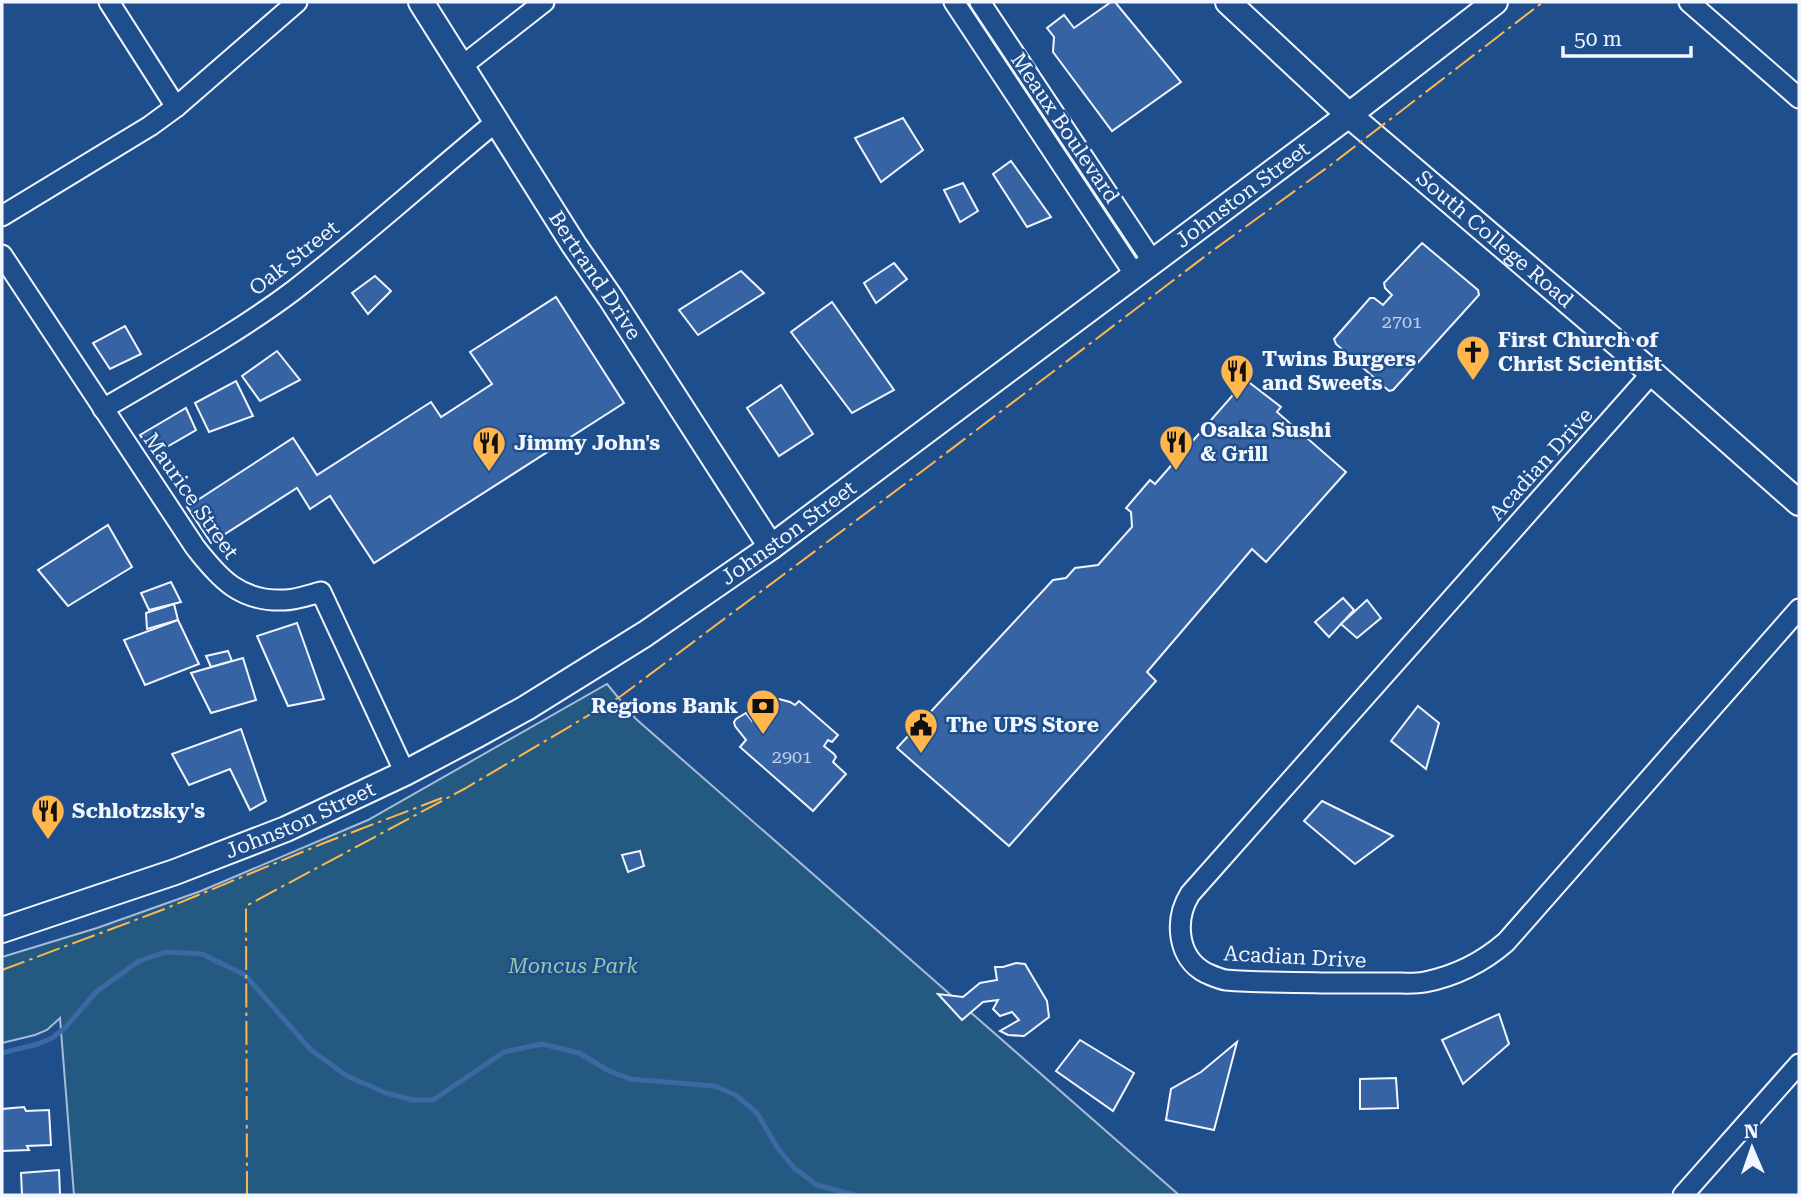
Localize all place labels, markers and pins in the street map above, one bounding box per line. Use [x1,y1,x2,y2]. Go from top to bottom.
place label: First Church of Christ Scientist [1498,328,1663,376]
church icon: First Church of Christ Scientist [1454,333,1492,382]
place label: Twins Burgers and Sweets [1262,347,1416,395]
restaurant icon: Twins Burgers and Sweets [1218,352,1256,401]
place label: Osaka Sushi & Grill [1200,418,1331,466]
restaurant icon: Osaka Sushi & Grill [1157,423,1195,472]
restaurant icon: Jimmy John's [470,424,508,473]
place label: Jimmy John's [514,431,660,455]
bank icon: Regions Bank [744,687,782,736]
place label: Regions Bank [591,694,739,718]
public building icon: The UPS Store [902,706,940,755]
place label: The UPS Store [946,713,1099,737]
restaurant icon: Schlotzsky's [29,792,67,841]
place label: Schlotzsky's [72,799,205,823]

